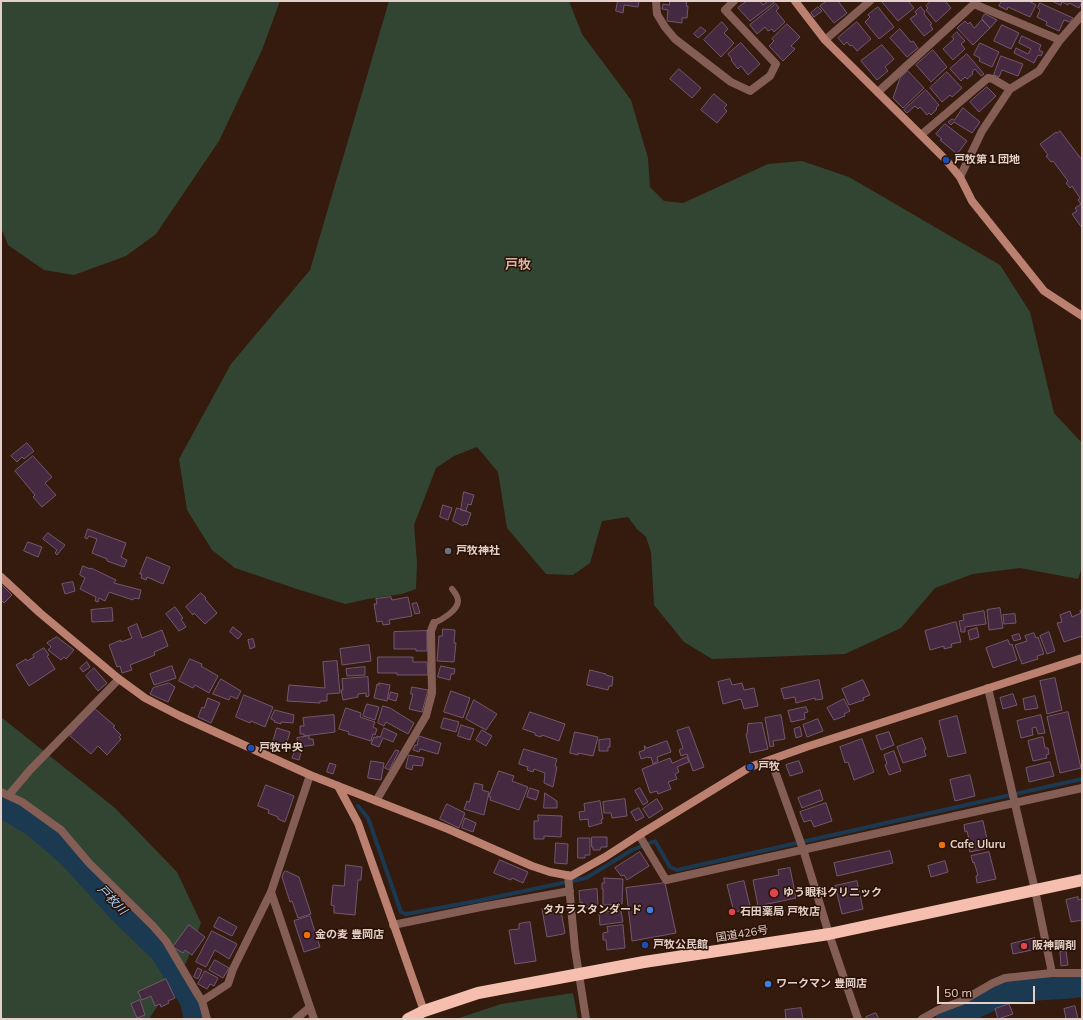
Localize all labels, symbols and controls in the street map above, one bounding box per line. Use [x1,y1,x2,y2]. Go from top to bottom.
place label: 戸牧第１団地 [954,153,1020,167]
marker: 戸牧第１団地 [941,155,951,165]
district label: 戸牧 [505,257,531,273]
place label: 戸牧神社 [456,544,500,558]
marker: 戸牧神社 [443,546,453,556]
place label: 戸牧中央 [259,741,303,755]
marker: 戸牧中央 [246,743,256,753]
place label: 戸牧 [758,760,780,774]
marker: 戸牧 [745,762,755,772]
place label: Cafe Uluru [950,838,1006,852]
marker: Cafe Uluru [937,840,947,850]
water label: 戸枚川 [94,882,130,918]
place label: ゆう眼科クリニック [783,886,882,900]
marker: ゆう眼科クリニック [768,887,780,899]
place label: タカラスタンダード [543,903,642,917]
marker: タカラスタンダード [645,905,655,915]
place label: 石田薬局 戸牧店 [740,905,820,919]
marker: 石田薬局 戸牧店 [727,907,737,917]
street label: 国道426号 [715,923,769,945]
place label: 金の麦 豊岡店 [315,928,384,942]
marker: 金の麦 豊岡店 [302,930,312,940]
place label: 戸牧公民館 [653,938,708,952]
place label: 阪神調剤 [1032,939,1076,953]
marker: 戸牧公民館 [640,940,650,950]
marker: 阪神調剤 [1019,941,1029,951]
place label: ワークマン 豊岡店 [776,977,867,991]
scale bar [939,978,1037,1004]
marker: ワークマン 豊岡店 [763,979,773,989]
text: 50 m [944,985,972,1000]

